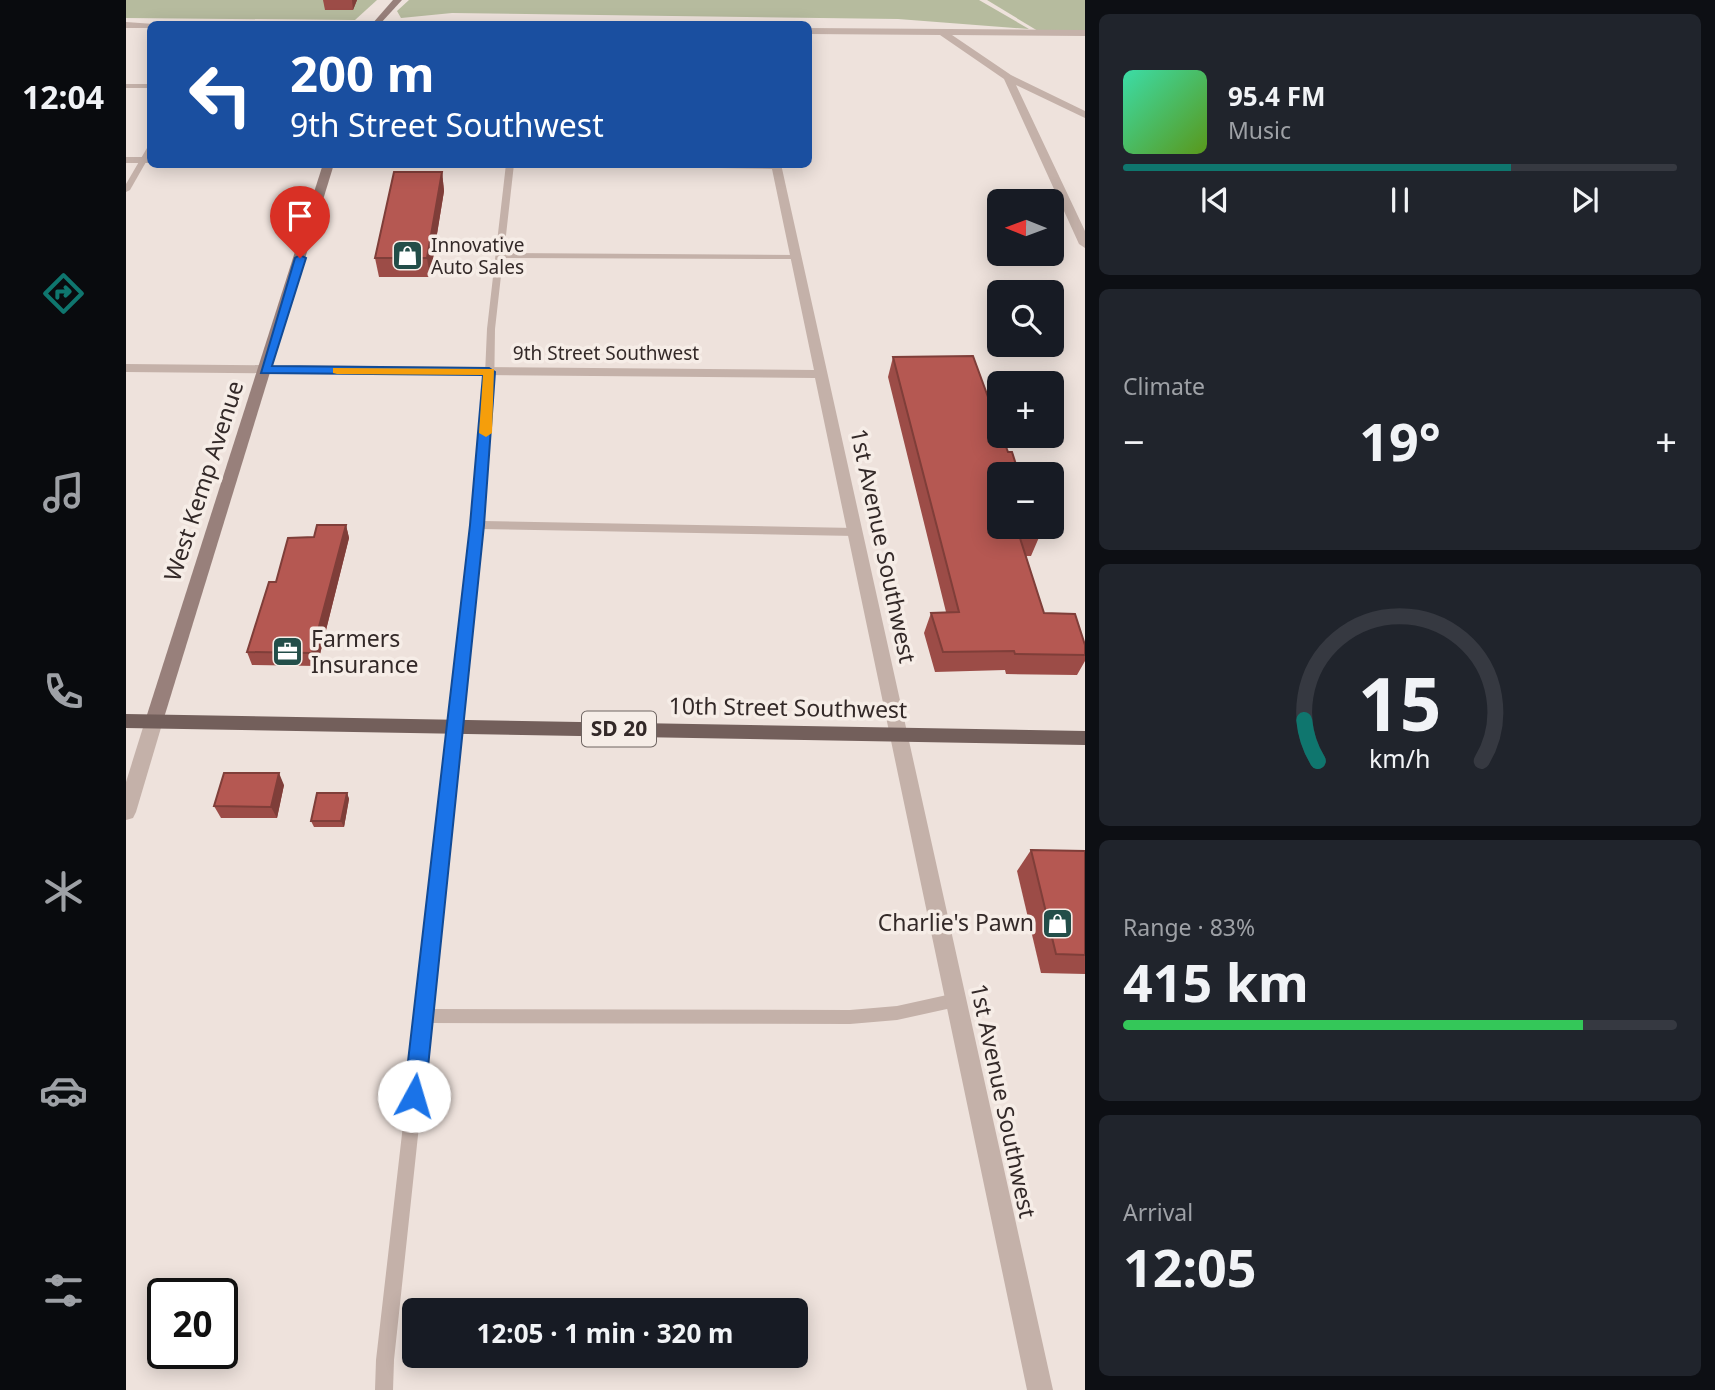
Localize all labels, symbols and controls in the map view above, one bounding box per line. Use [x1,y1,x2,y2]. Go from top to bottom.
text: 200 m [290,40,435,106]
icon: left [175,49,266,140]
text: 12:04 [22,75,104,118]
text: 95.4 FM [1228,78,1325,114]
text: 9th Street Southwest [290,103,604,146]
text: Music [1228,114,1291,146]
icon: previous [1196,181,1234,219]
icon: pause [1381,181,1419,219]
icon: next [1566,181,1604,219]
pin [270,186,330,258]
north arrow [987,189,1064,266]
map controls [987,189,1064,539]
icon: arrive [281,197,319,235]
place label: Innovative Auto Sales [431,232,524,280]
shop icon: Innovative Auto Sales [391,239,425,273]
icon: directions [39,269,88,318]
button: search [987,280,1064,357]
street label: 9th Street Southwest [513,340,699,366]
text: Climate [1123,370,1205,402]
button: + [987,371,1064,448]
street label: West Kemp Avenue [156,376,251,585]
text: 19° [1359,405,1441,476]
text: − [1123,415,1145,467]
text: + [1655,415,1677,467]
street label: 1st Avenue Southwest [843,426,924,666]
button: − [987,462,1064,539]
icon: music [39,468,88,517]
place label: Farmers Insurance [311,622,418,680]
office icon: Farmers Insurance [271,635,305,669]
text: 15 [1358,653,1442,752]
icon: phone [39,667,88,716]
street label: 10th Street Southwest [668,689,908,725]
road number: SD 20 [582,712,656,746]
text: km/h [1369,741,1431,775]
icon: climate [39,867,88,916]
place label: Charlie's Pawn [878,906,1034,938]
shop icon: Charlie's Pawn [1040,906,1074,940]
text: Range · 83% [1123,911,1255,943]
text: 415 km [1123,946,1309,1017]
street label: 1st Avenue Southwest [963,981,1044,1221]
position arrow [377,1059,451,1133]
icon: car [39,1066,88,1115]
text: Arrival [1123,1196,1193,1228]
text: 12:05 [1123,1231,1257,1302]
icon: filters [39,1266,88,1315]
speed limit sign: 20 [147,1278,238,1369]
text: 12:05 · 1 min · 320 m [477,1315,733,1351]

